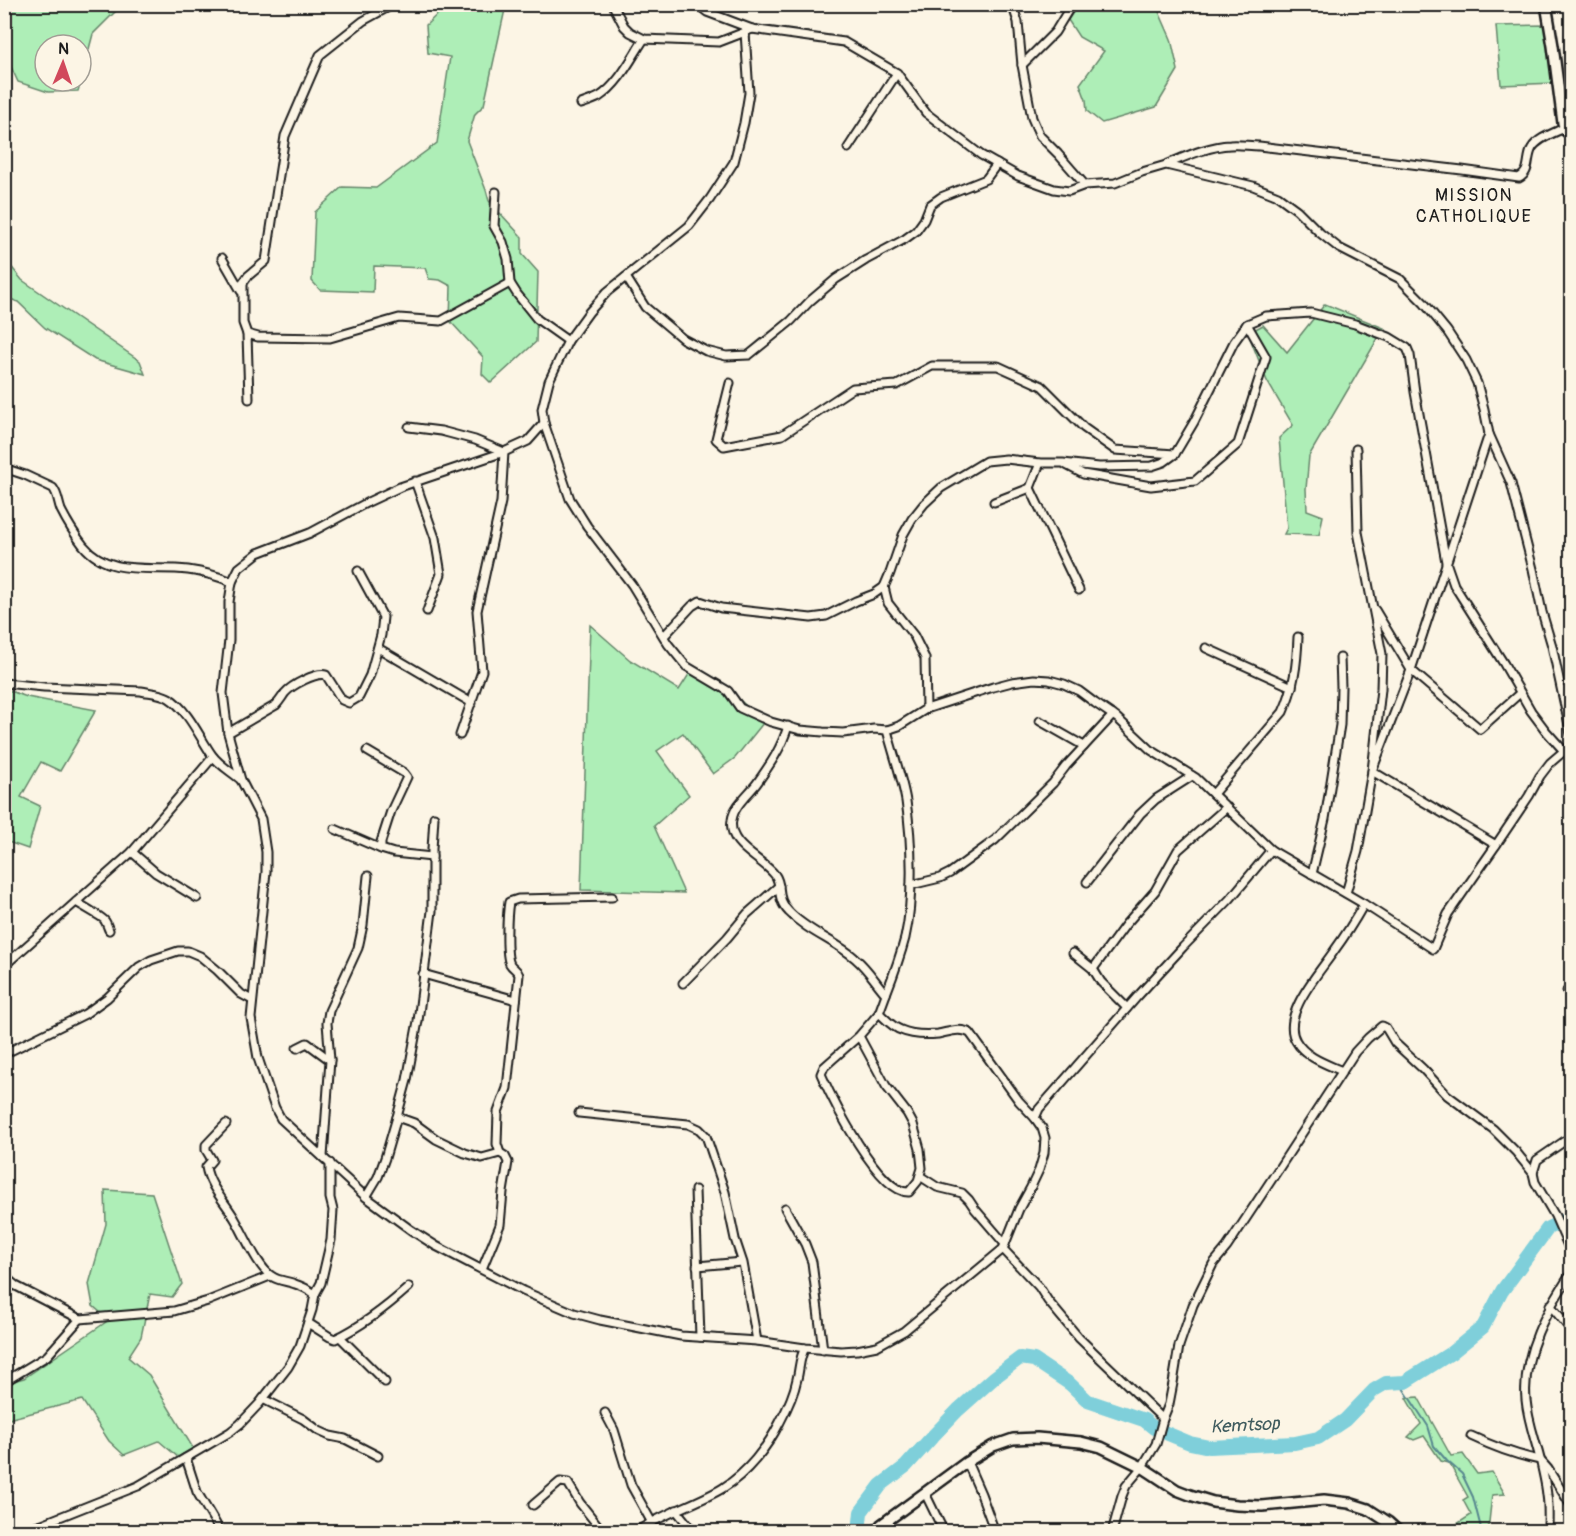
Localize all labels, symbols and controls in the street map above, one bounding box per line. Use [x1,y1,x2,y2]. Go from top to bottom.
north arrow [33,33,93,93]
text: N [58,39,69,59]
district label: MISSION CATHOLIQUE [1416,184,1532,228]
water label: Kemtsop [1210,1412,1282,1439]

